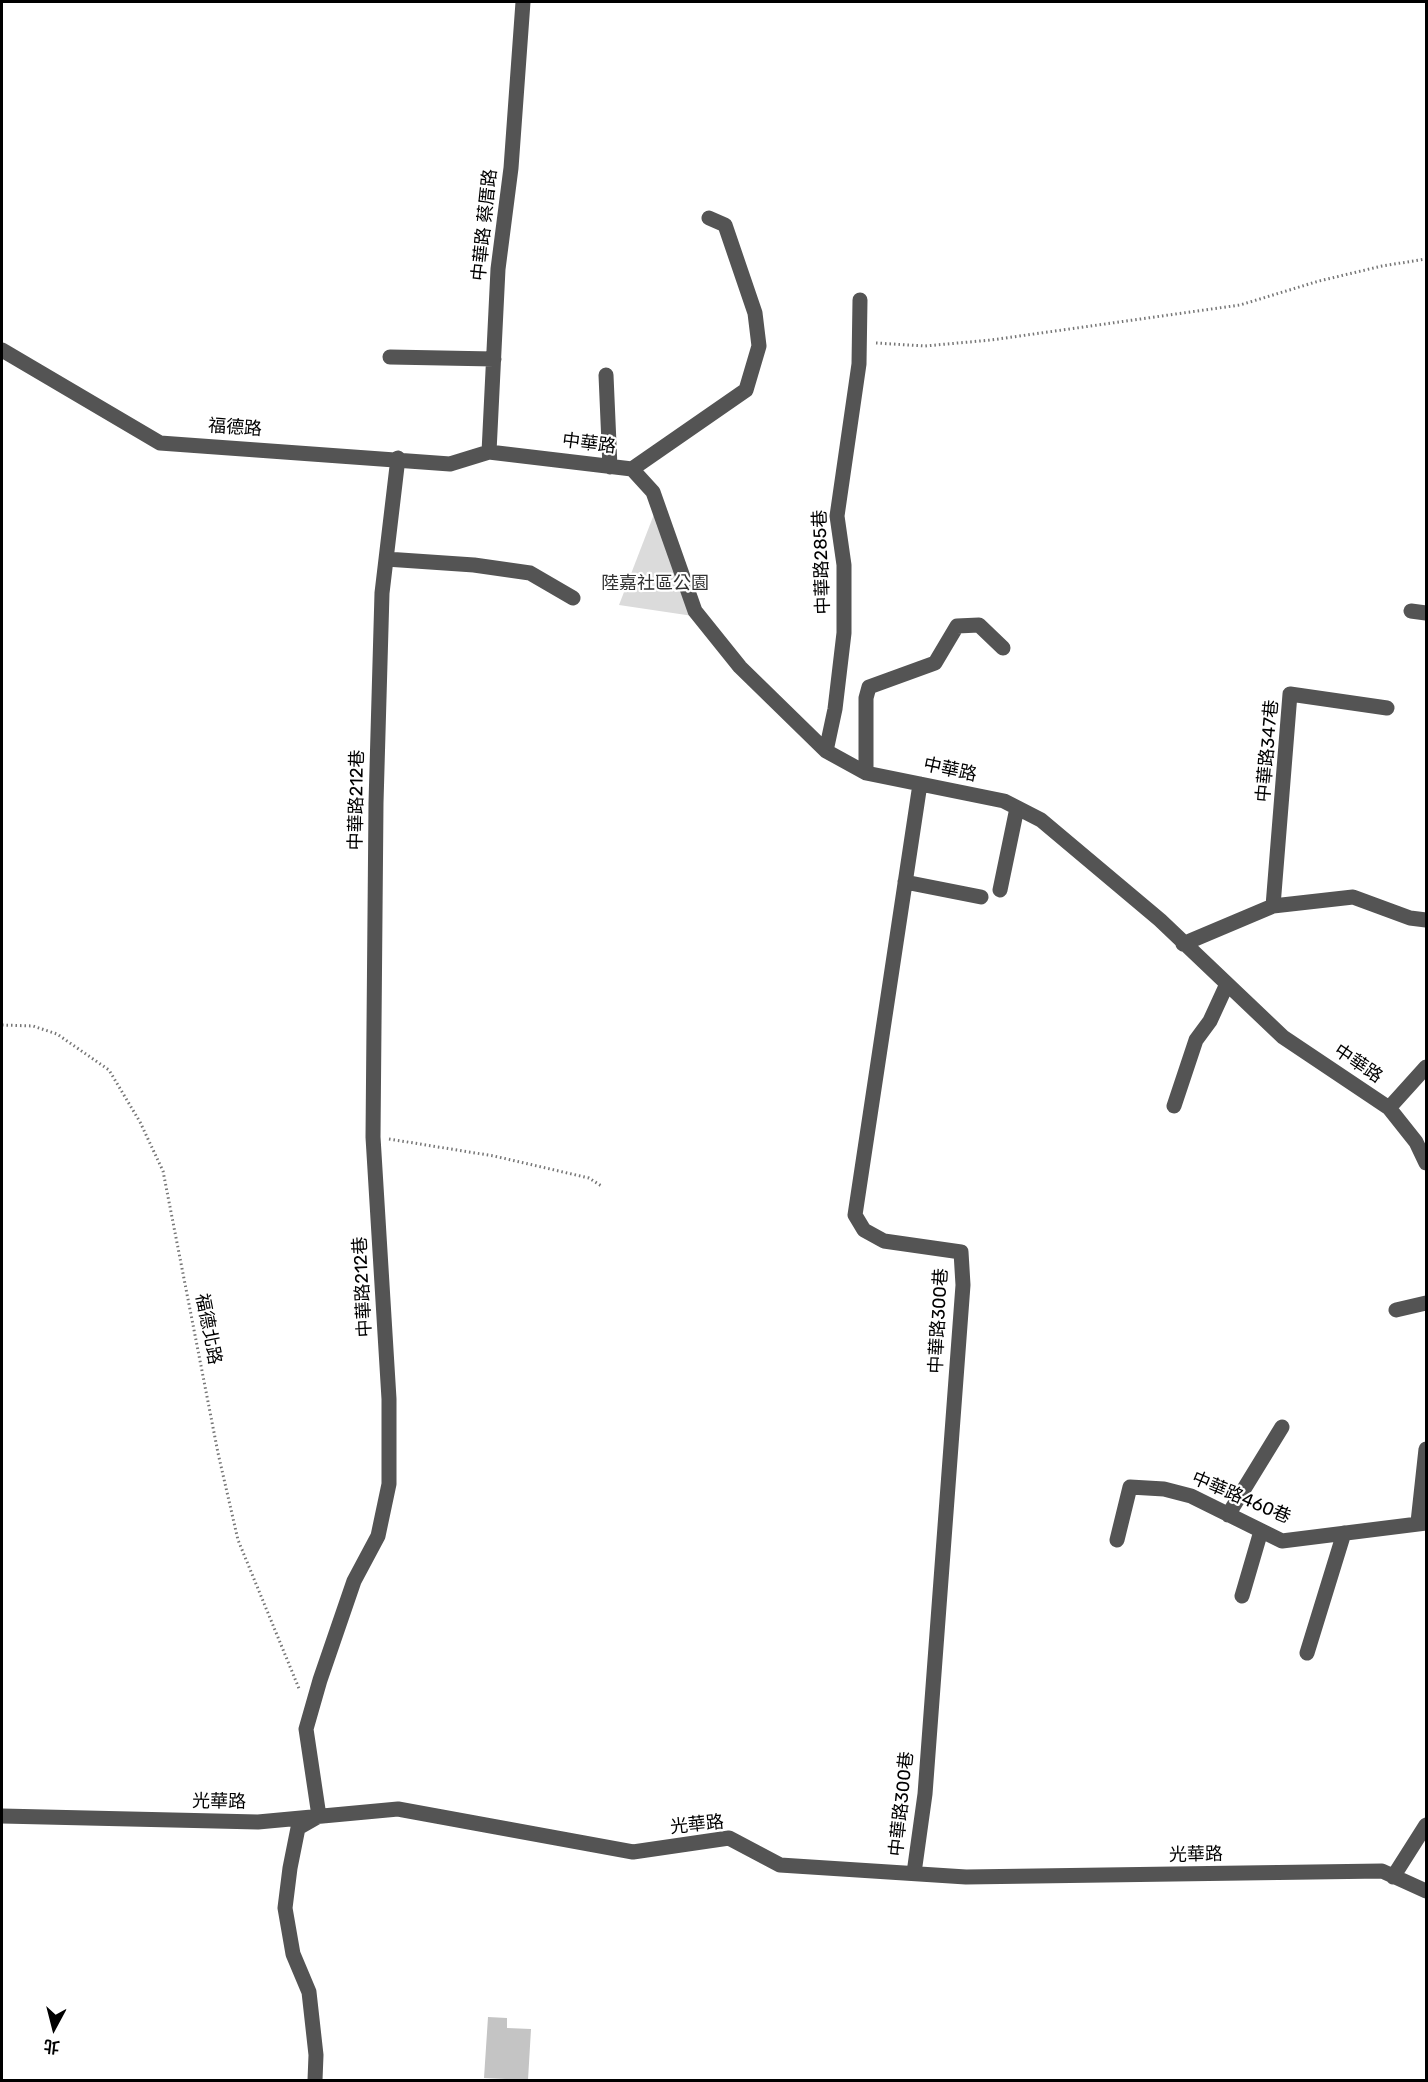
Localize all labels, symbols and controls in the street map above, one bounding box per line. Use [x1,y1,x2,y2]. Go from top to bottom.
street label: 中華路 蔡厝路 [468,168,502,282]
street label: 福德路 [207,415,263,441]
street label: 中華路 [561,430,617,458]
street label: 中華路285巷 [809,509,835,615]
park label: 陸嘉社區公園 [601,573,709,595]
street label: 中華路347巷 [1253,699,1283,803]
street label: 中華路212巷 [345,749,369,851]
street label: 中華路 [921,754,979,786]
street label: 中華路 [1330,1040,1386,1088]
street label: 中華路212巷 [350,1236,376,1338]
street label: 中華路300巷 [925,1268,953,1374]
street label: 福德北路 [191,1292,225,1366]
street label: 中華路460巷 [1188,1467,1294,1529]
street label: 中華路300巷 [886,1750,918,1858]
street label: 光華路 [192,1791,246,1813]
street label: 光華路 [669,1811,725,1839]
street label: 光華路 [1169,1844,1223,1866]
north arrow [24,1998,84,2058]
text: 北 [43,2036,61,2057]

